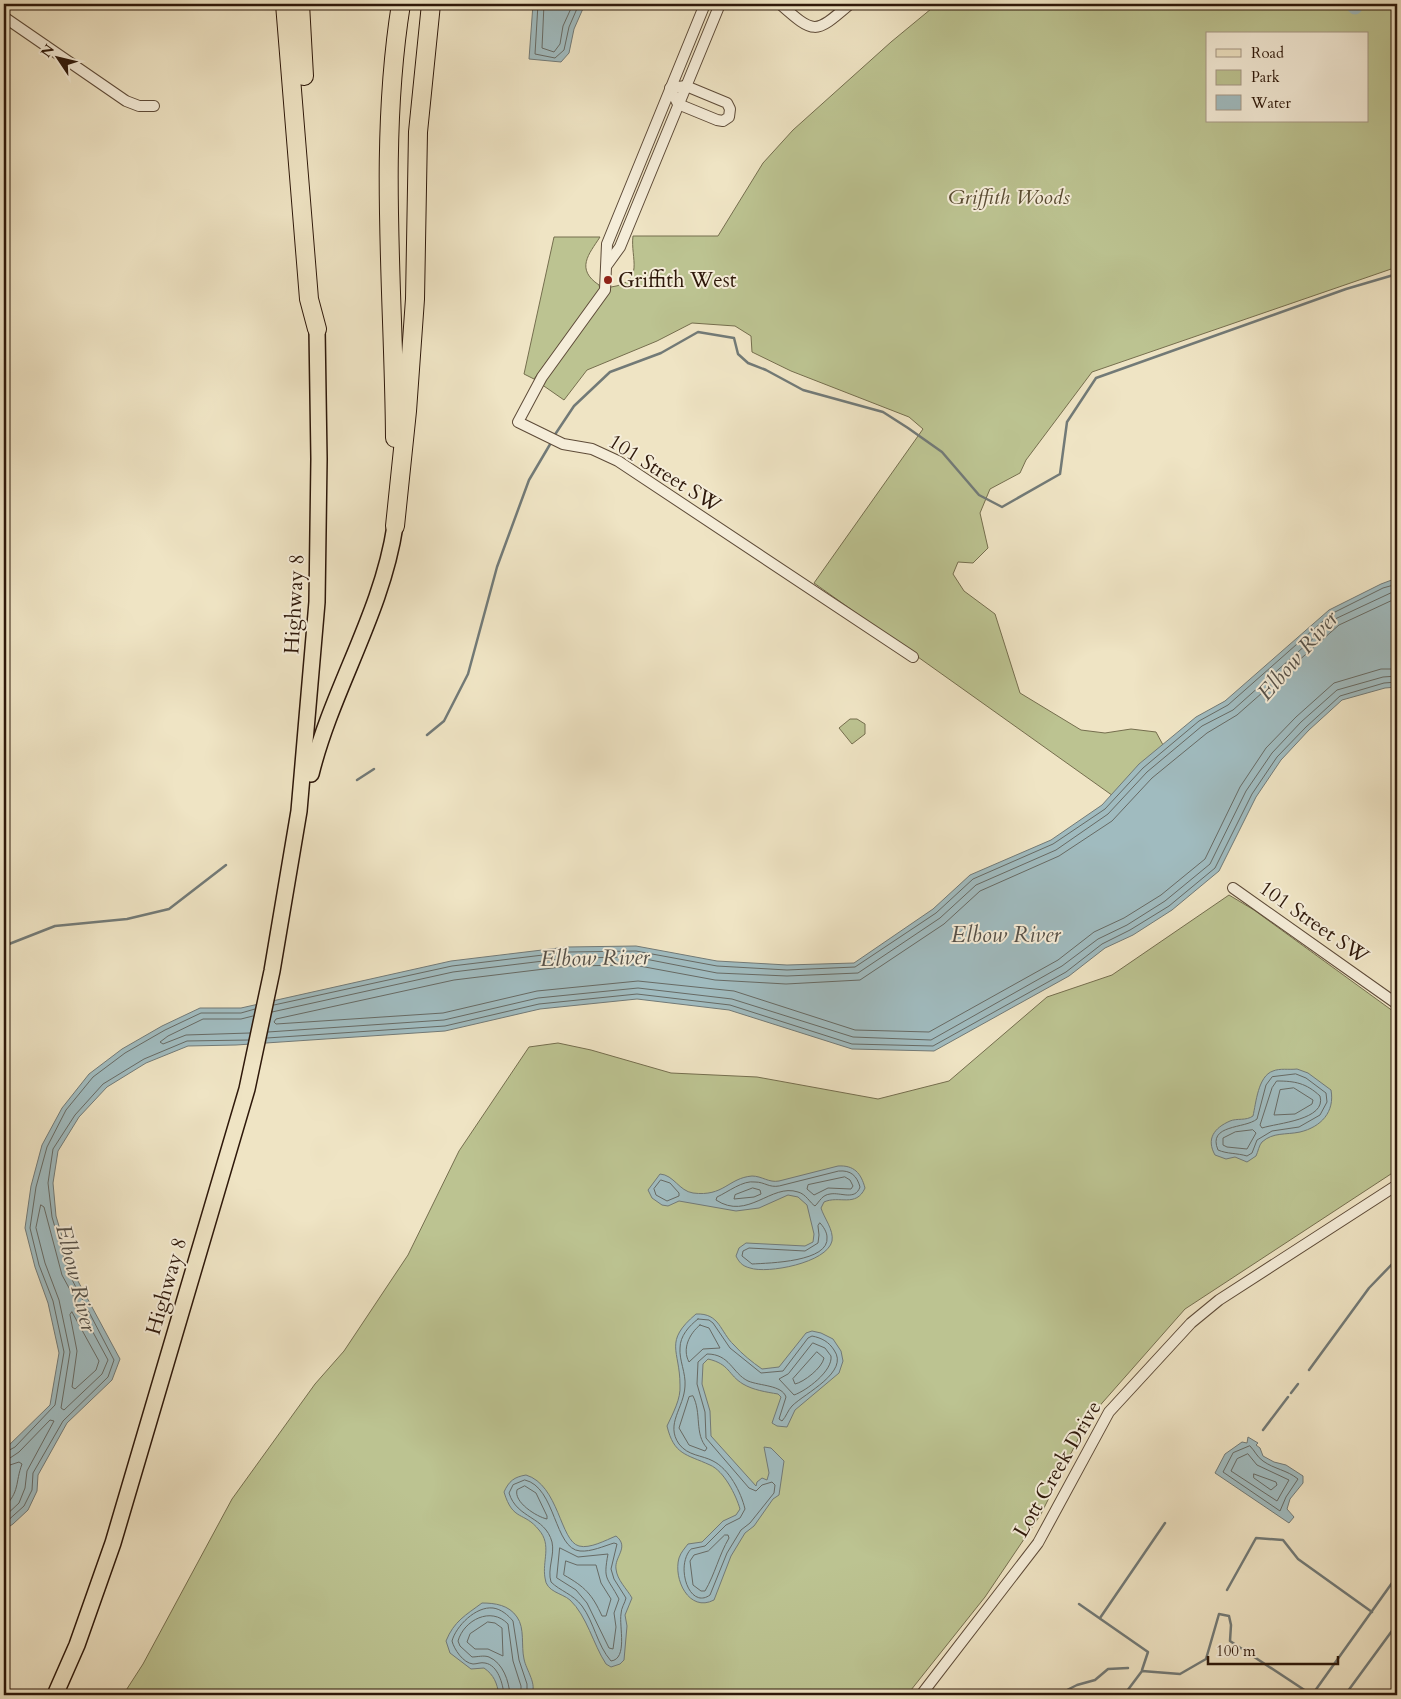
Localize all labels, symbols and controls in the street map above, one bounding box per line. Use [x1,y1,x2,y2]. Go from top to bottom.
north arrow [32,32,82,82]
legend [1206,32,1368,122]
text: N [36,40,59,61]
text: Road [1251,43,1284,63]
text: Park [1251,67,1280,87]
text: Water [1250,93,1292,113]
park label: Griffith Woods [948,183,1070,212]
place label: Griffith West [618,266,737,295]
marker: Griffith West [602,274,614,286]
street label: 101 Street SW [603,427,727,520]
street label: Highway 8 [277,553,312,655]
water label: Elbow River [1251,604,1345,707]
street label: 101 Street SW [1253,874,1375,971]
water label: Elbow River [951,920,1061,950]
water label: Elbow River [540,942,651,974]
water label: Elbow River [48,1222,104,1336]
street label: Highway 8 [139,1234,194,1338]
street label: Lott Creek Drive [1007,1396,1108,1543]
scale bar [1208,1634,1338,1666]
text: 100 m [1216,1641,1256,1661]

